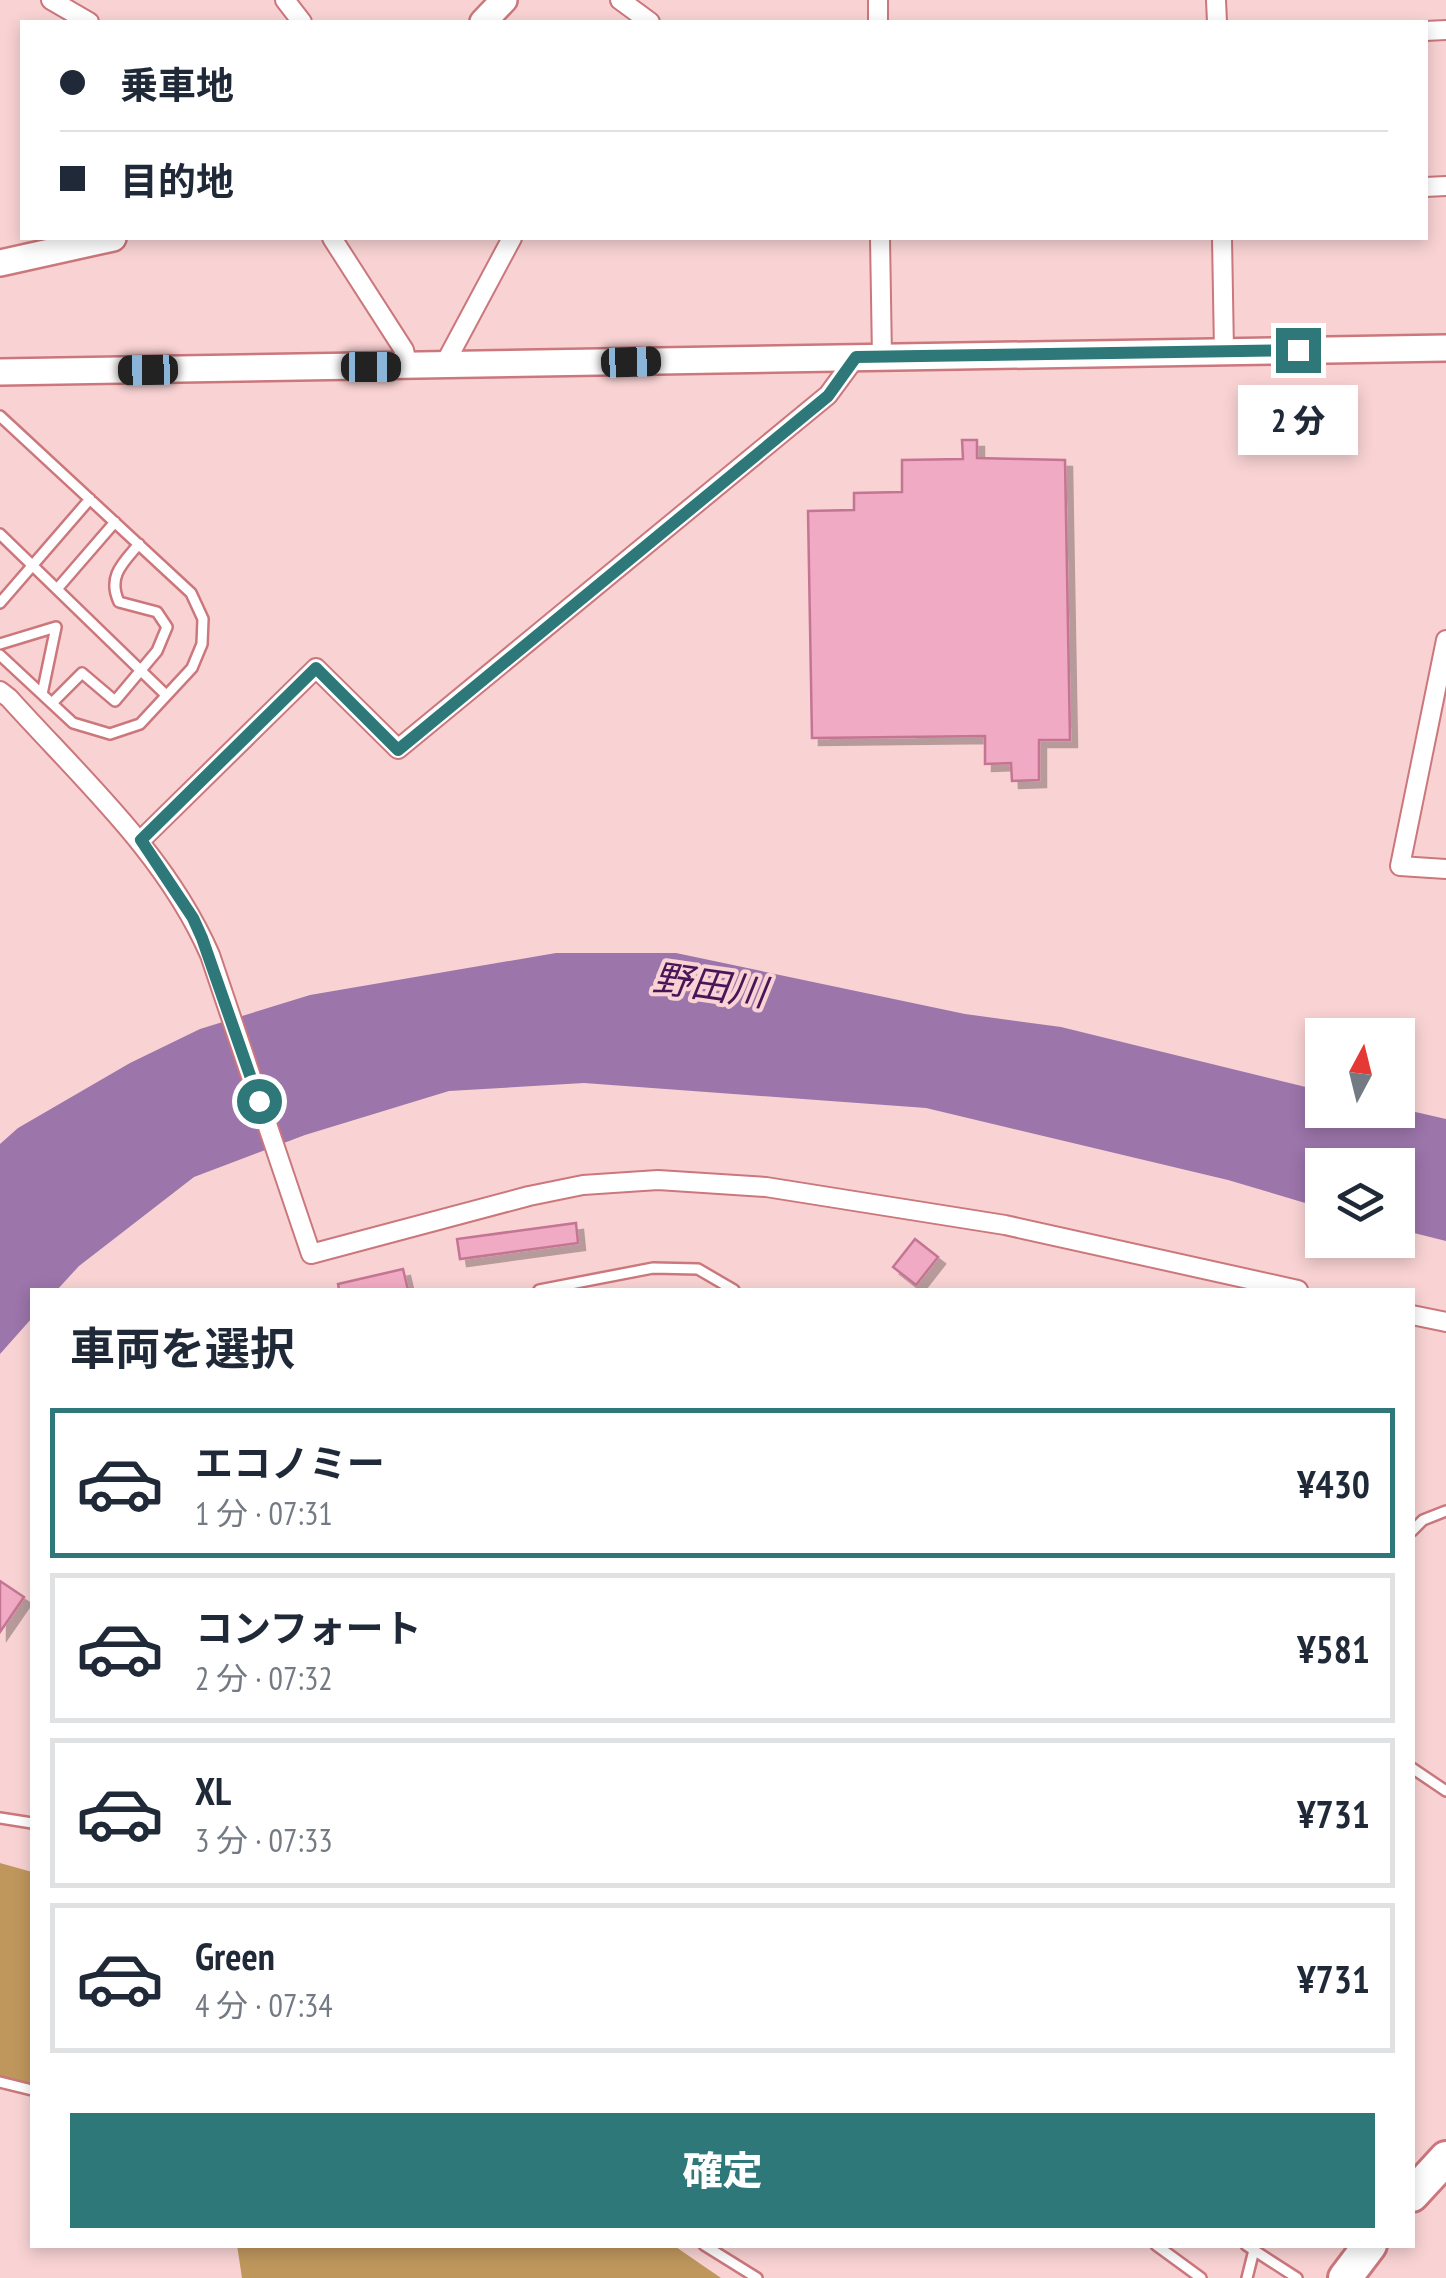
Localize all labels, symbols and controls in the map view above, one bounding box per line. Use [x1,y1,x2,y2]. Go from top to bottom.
text: 乗車地 [120,60,234,109]
text: 目的地 [120,156,234,205]
route end [1276,328,1321,373]
car [600,346,662,378]
car [341,352,401,382]
car [118,354,178,386]
callout: 2 分 [1238,385,1358,455]
text: 2 分 [1271,399,1325,441]
water label: 野田川 [650,952,774,1017]
north arrow [1305,1018,1415,1128]
map controls [1305,1018,1415,1258]
route start [237,1079,282,1124]
button: layers [1305,1148,1415,1258]
text: 車両を選択 [70,1319,295,1377]
icon: car [75,1438,165,1528]
text: エコノミー [195,1438,385,1487]
text: ¥430 [1297,1459,1370,1508]
text: 1 分 · 07:31 [195,1492,333,1534]
icon: car [75,1603,165,1693]
text: コンフォート [195,1603,422,1652]
text: ¥581 [1297,1624,1370,1673]
text: 2 分 · 07:32 [195,1657,333,1699]
text: XL [195,1766,231,1815]
icon: car [75,1768,165,1858]
text: ¥731 [1297,1789,1370,1838]
text: 3 分 · 07:33 [195,1819,333,1861]
text: Green [195,1931,275,1980]
icon: car [75,1933,165,2023]
text: ¥731 [1297,1954,1370,2003]
text: 4 分 · 07:34 [195,1984,333,2026]
button: 確定 [70,2113,1375,2228]

